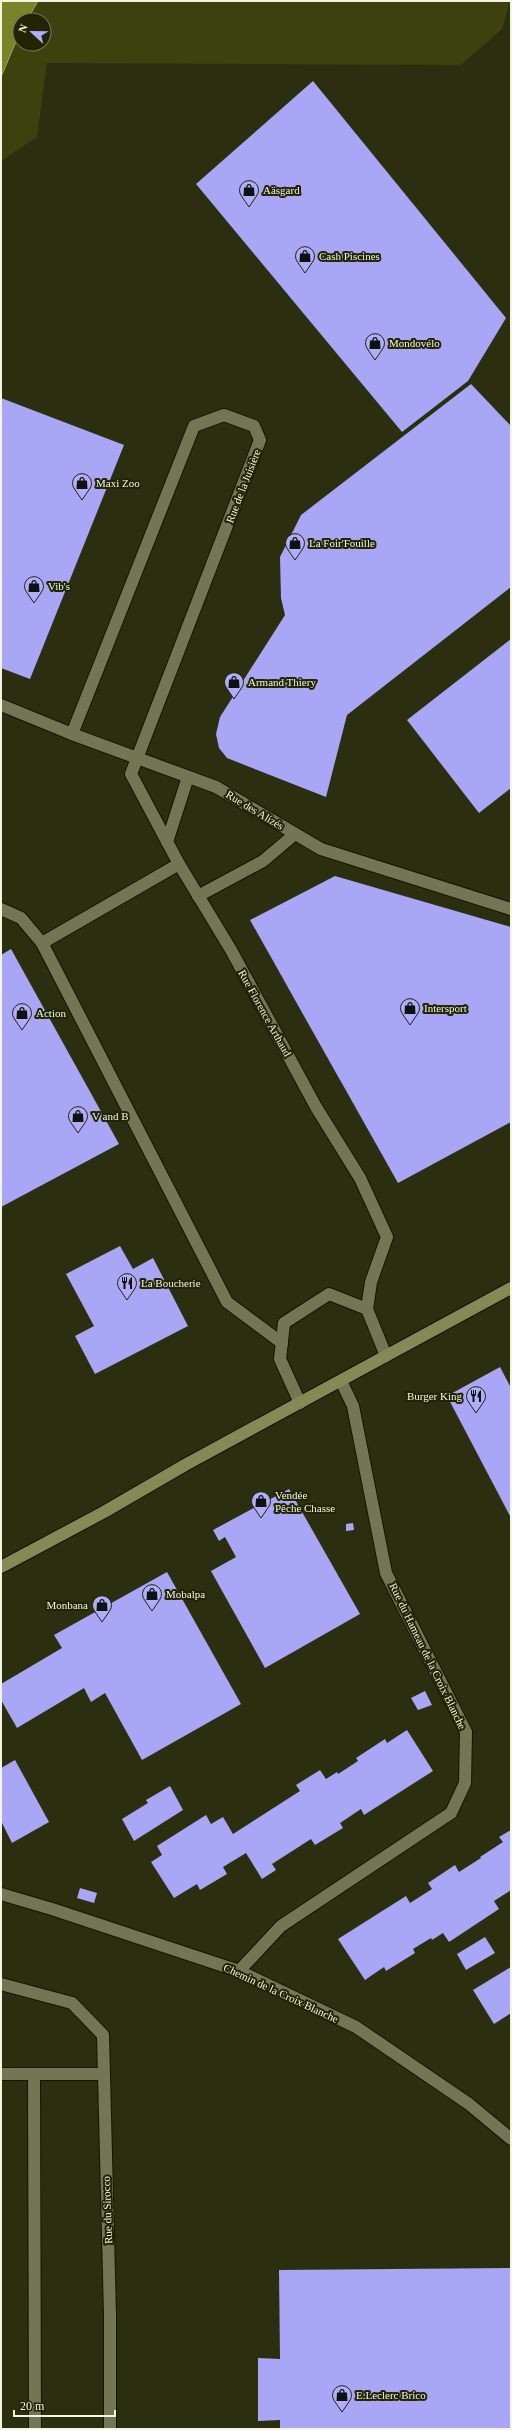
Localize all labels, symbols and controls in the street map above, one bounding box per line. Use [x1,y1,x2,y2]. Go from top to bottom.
north arrow [12,12,52,52]
text: N [16,22,30,34]
shop icon: Aäsgard [238,179,260,207]
place label: Aäsgard [263,184,300,196]
shop icon: Cash Piscines [294,245,316,273]
place label: Cash Piscines [319,250,380,262]
shop icon: Mondovélo [364,332,386,360]
place label: Mondovélo [389,337,440,349]
street label: Rue de la Juisière [223,447,263,525]
shop icon: Maxi Zoo [71,472,93,500]
place label: Maxi Zoo [96,477,140,489]
shop icon: La Foir'Fouille [284,532,306,560]
place label: La Foir'Fouille [309,537,375,549]
shop icon: Vib's [23,575,45,603]
place label: Vib's [48,580,70,592]
shop icon: Armand Thiery [223,671,245,699]
place label: Armand Thiery [248,676,316,688]
street label: Rue des Alizés [224,788,286,832]
street label: Rue Florence Arthaud [236,968,294,1059]
shop icon: Intersport [399,997,421,1025]
shop icon: Action [11,1002,33,1030]
place label: Intersport [424,1002,467,1014]
place label: Action [36,1007,66,1019]
shop icon: V and B [67,1105,89,1133]
place label: V and B [92,1110,128,1122]
restaurant icon: La Boucherie [116,1272,138,1300]
place label: La Boucherie [141,1277,201,1289]
restaurant icon: Burger King [465,1385,487,1413]
place label: Burger King [407,1390,462,1402]
place label: Vendée Pêche Chasse [275,1489,335,1514]
shop icon: Vendée Pêche Chasse [250,1490,272,1518]
street label: Rue du Hameau de la Croix Blanche [387,1581,469,1731]
shop icon: Mobalpa [141,1583,163,1611]
place label: Mobalpa [166,1588,205,1600]
shop icon: Monbana [91,1594,113,1622]
place label: Monbana [46,1599,88,1611]
street label: Chemin de la Croix Blanche [222,1961,340,2025]
street label: Rue du Sirocco [100,2175,114,2244]
shop icon: E.Leclerc Brico [331,2384,353,2412]
place label: E.Leclerc Brico [356,2389,426,2401]
scale bar [14,2392,115,2418]
text: 20 m [20,2399,45,2413]

